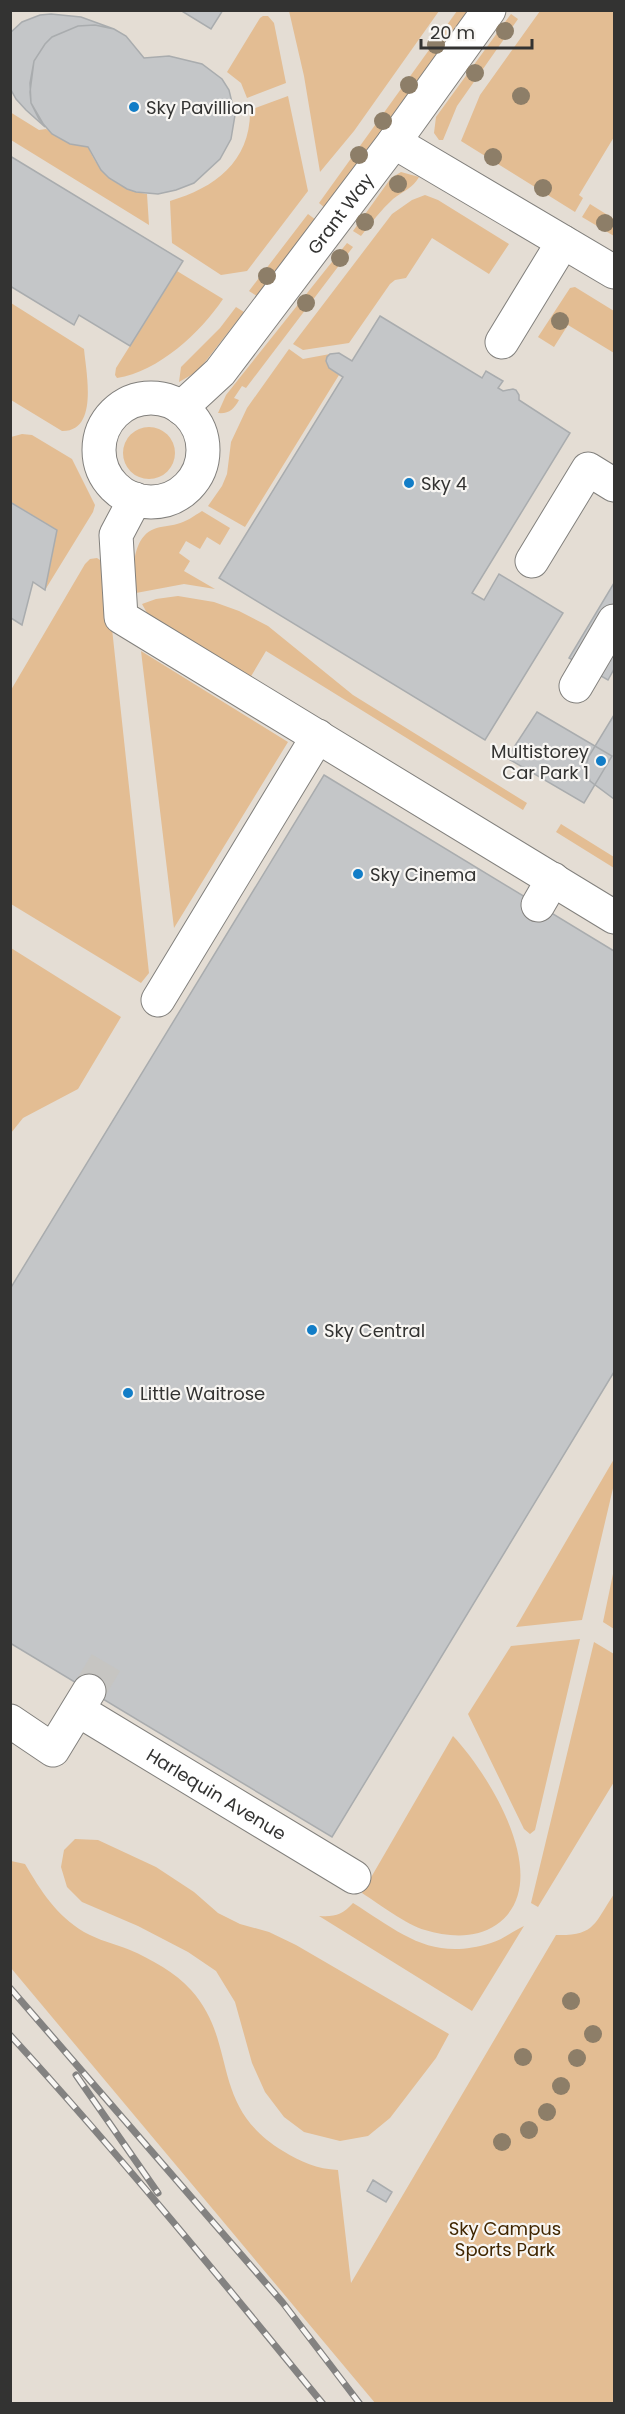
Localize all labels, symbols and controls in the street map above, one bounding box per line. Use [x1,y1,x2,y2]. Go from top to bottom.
scale bar [421,12,532,50]
text: 20 m [430,20,475,45]
place label: Sky Pavillion [146,95,254,120]
marker: Sky Pavillion [127,100,141,114]
street label: Grant Way [301,168,379,259]
place label: Sky 4 [421,471,467,496]
marker: Sky 4 [402,476,416,490]
place label: Multistorey Car Park 1 [491,739,589,785]
marker: Multistorey Car Park 1 [594,754,608,768]
place label: Sky Cinema [370,862,477,887]
marker: Sky Cinema [351,867,365,881]
place label: Sky Central [324,1318,425,1343]
marker: Sky Central [305,1323,319,1337]
place label: Little Waitrose [140,1381,265,1406]
marker: Little Waitrose [121,1386,135,1400]
street label: Harlequin Avenue [142,1742,291,1846]
park label: Sky Campus Sports Park [449,2216,561,2262]

